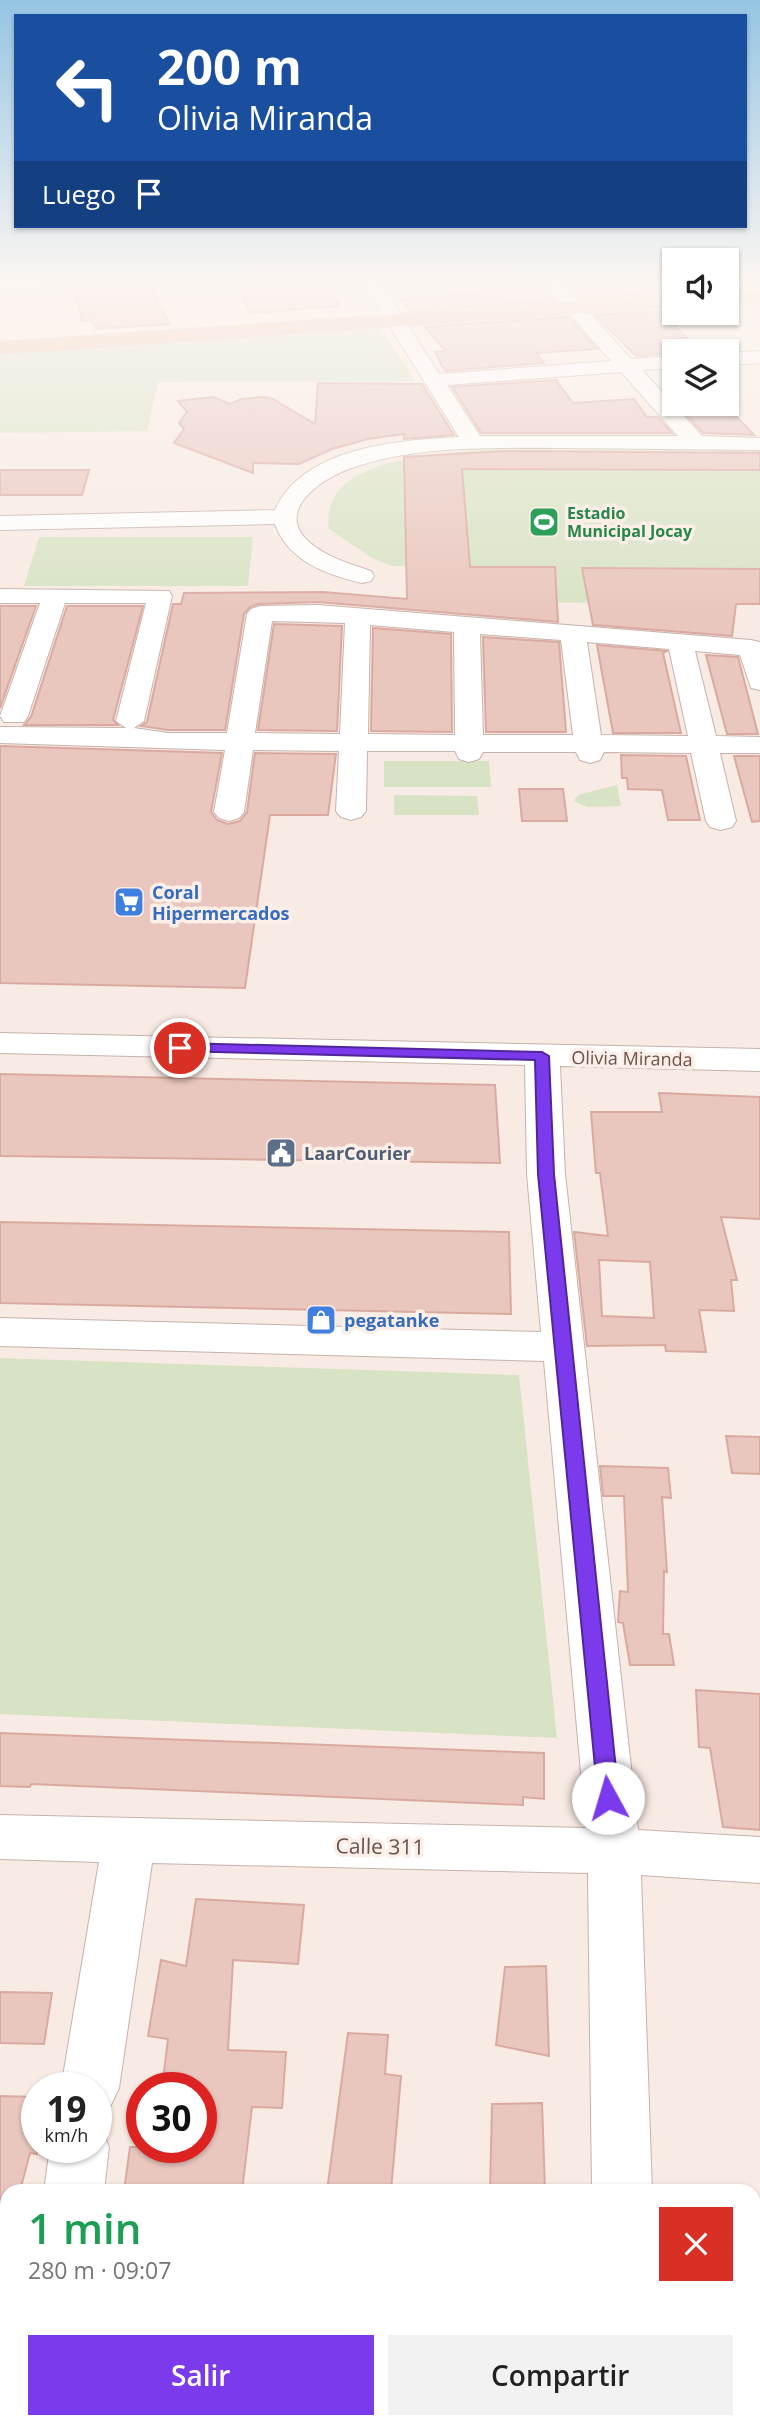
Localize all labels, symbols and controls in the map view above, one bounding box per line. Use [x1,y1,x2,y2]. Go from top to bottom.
text: 200 m [157,33,302,99]
icon: left [42,42,133,133]
text: Olivia Miranda [157,96,373,139]
icon: arrive [130,175,168,213]
text: Luego [42,176,116,212]
map controls [662,248,739,416]
button: sound [662,248,739,325]
button: layers [662,339,739,416]
place label: Estadio Municipal Jocay [567,502,693,542]
sports icon: Estadio Municipal Jocay [527,505,561,539]
place label: Coral Hipermercados [152,880,290,925]
supermarket icon: Coral Hipermercados [112,885,146,919]
pin [150,1018,210,1078]
icon: arrive [161,1029,199,1067]
street label: Olivia Miranda [571,1045,693,1071]
public building icon: LaarCourier [264,1136,298,1170]
place label: LaarCourier [304,1141,411,1165]
shop icon: pegatanke [304,1303,338,1337]
place label: pegatanke [344,1308,439,1332]
position arrow [571,1761,645,1835]
street label: Calle 311 [335,1831,425,1861]
speed limit sign: 30 [126,2072,217,2163]
text: 19 [46,2085,87,2132]
text: km/h [45,2123,88,2147]
text: 1 min [28,2199,141,2256]
button: close [659,2207,733,2281]
text: 280 m · 09:07 [28,2254,171,2286]
button: Salir [28,2335,374,2415]
button: Compartir [388,2335,733,2415]

